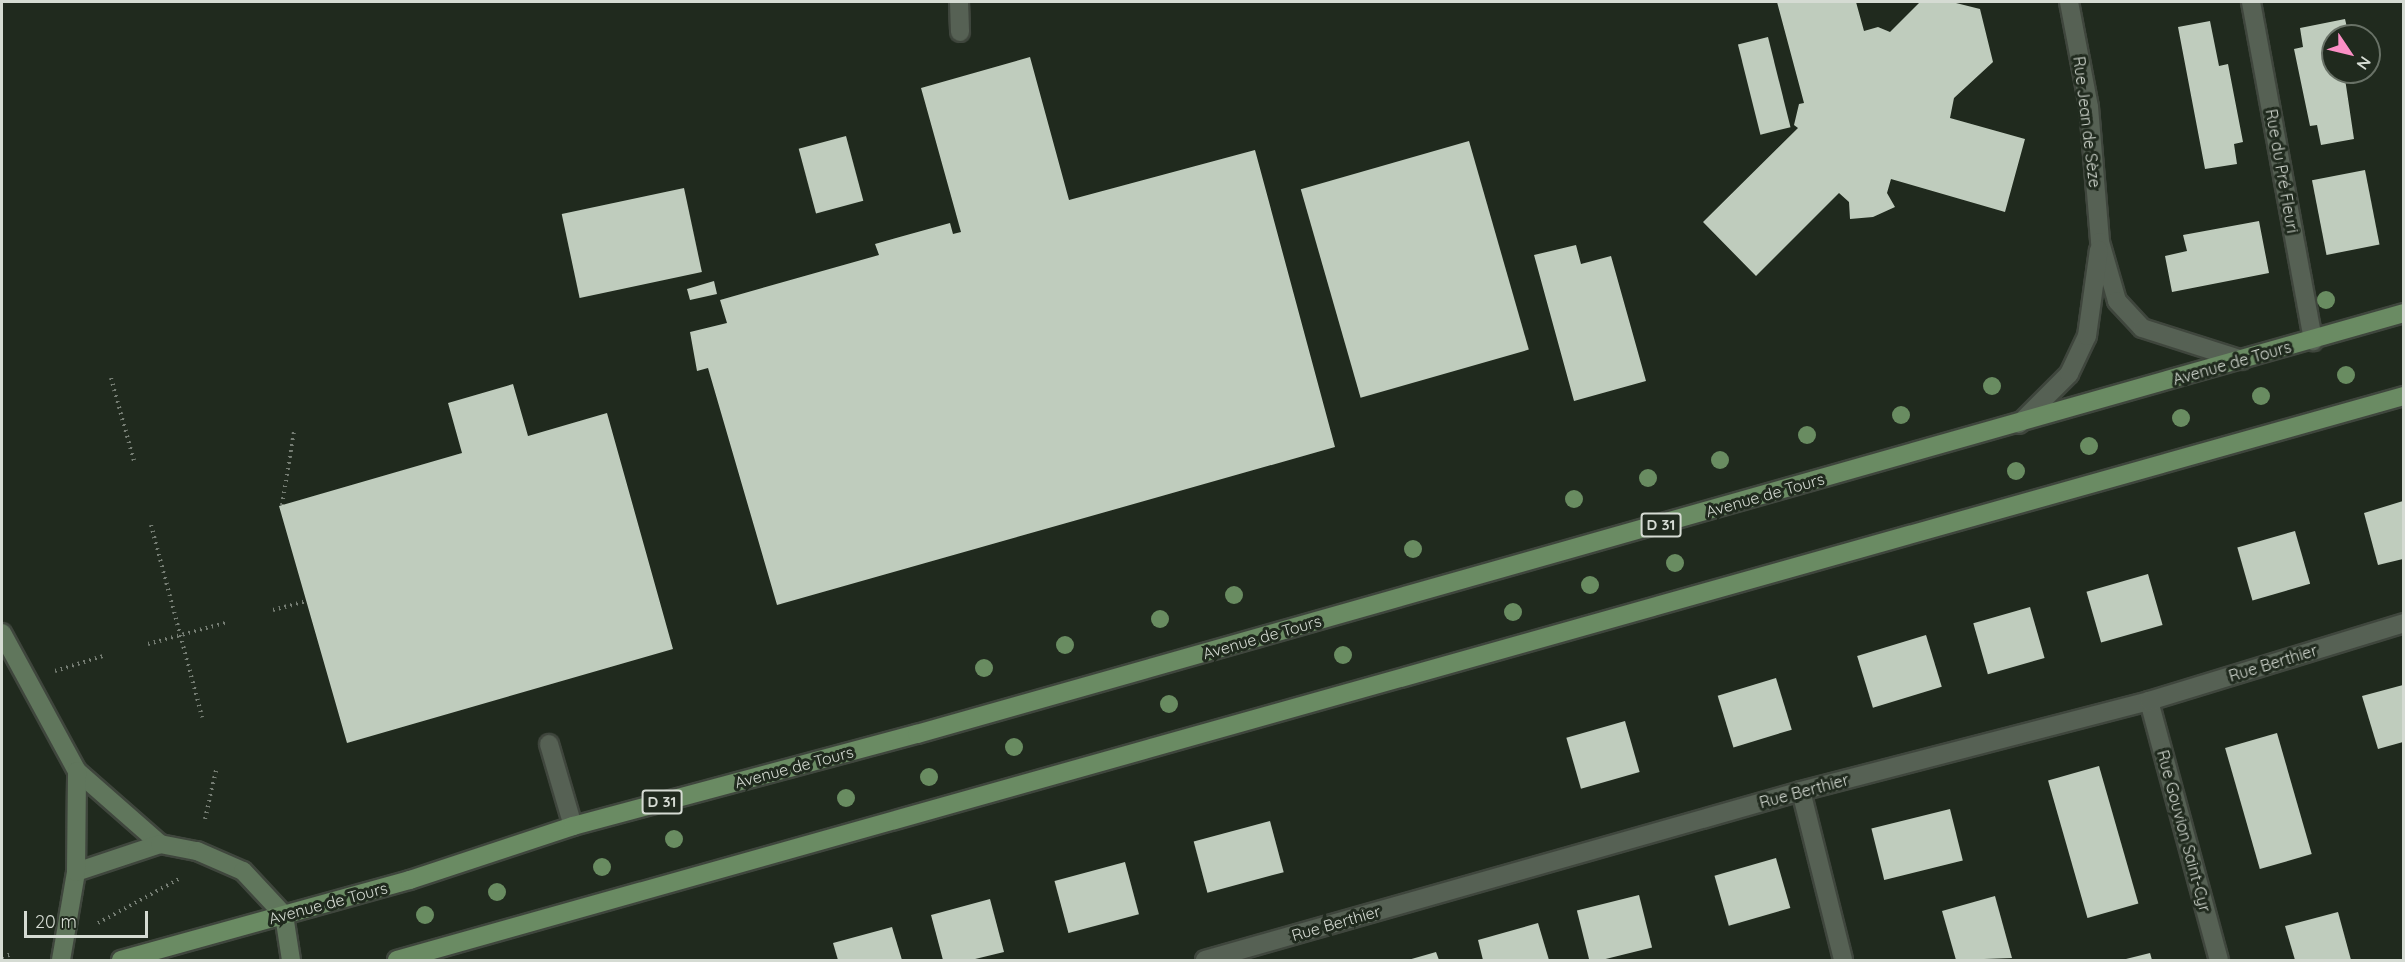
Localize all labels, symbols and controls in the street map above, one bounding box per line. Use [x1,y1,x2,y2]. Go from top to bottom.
north arrow [2321,24,2381,84]
text: N [2353,53,2376,74]
street label: Rue Jean de Sèze [2069,55,2105,189]
street label: Rue du Pré Fleuri [2262,108,2302,234]
street label: Avenue de Tours [2171,337,2293,389]
street label: Avenue de Tours [1704,469,1826,521]
road number: D 31 [1640,513,1682,537]
street label: Avenue de Tours [1201,611,1323,663]
street label: Rue Berthier [2226,640,2320,686]
street label: Avenue de Tours [732,742,856,792]
street label: Rue Gouvion Saint-Cyr [2153,748,2215,914]
street label: Rue Berthier [1757,770,1851,812]
road number: D 31 [641,790,683,814]
street label: Avenue de Tours [266,878,390,928]
scale bar [27,899,152,937]
street label: Rue Berthier [1289,901,1383,945]
text: 20 m [35,910,77,933]

